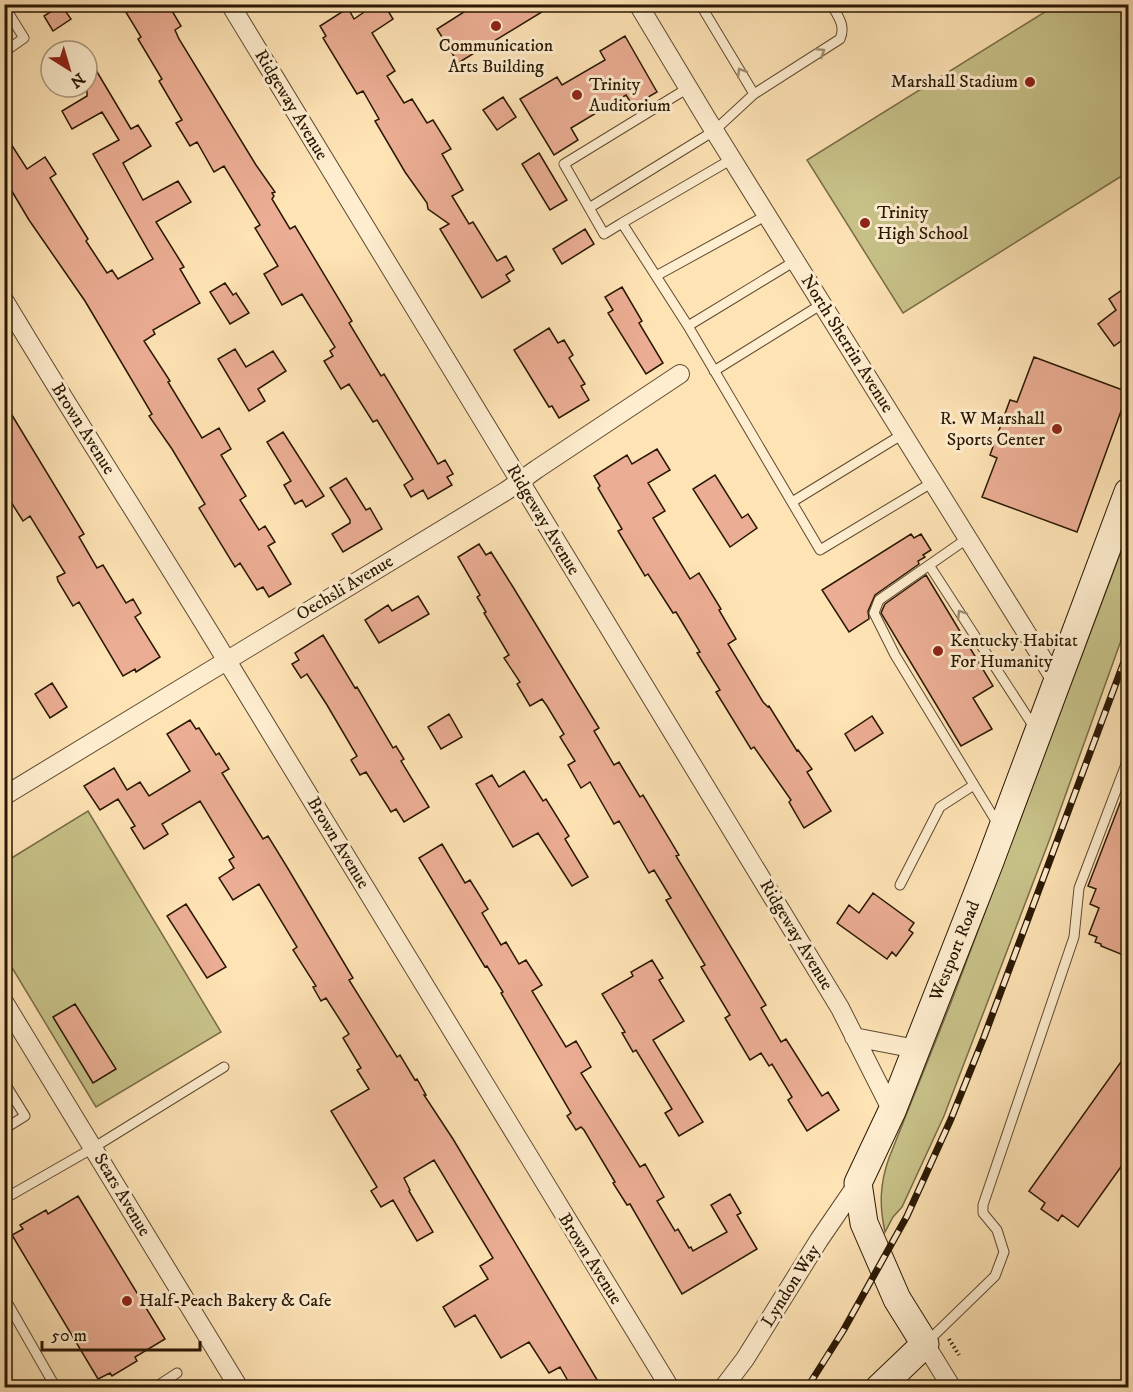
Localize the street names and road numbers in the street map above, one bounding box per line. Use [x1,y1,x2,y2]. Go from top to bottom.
street label: Ridgeway Avenue [249,46,333,164]
street label: North Sherrin Avenue [796,271,898,417]
street label: Brown Avenue [46,379,120,479]
street label: Ridgeway Avenue [501,461,585,579]
street label: Oechsli Avenue [293,550,397,626]
street label: Brown Avenue [302,793,374,893]
street label: Ridgeway Avenue [754,876,838,994]
street label: Westport Road [925,898,985,1005]
street label: Sears Avenue [89,1149,155,1241]
street label: Brown Avenue [553,1209,627,1309]
street label: Lyndon Way [757,1240,825,1331]

